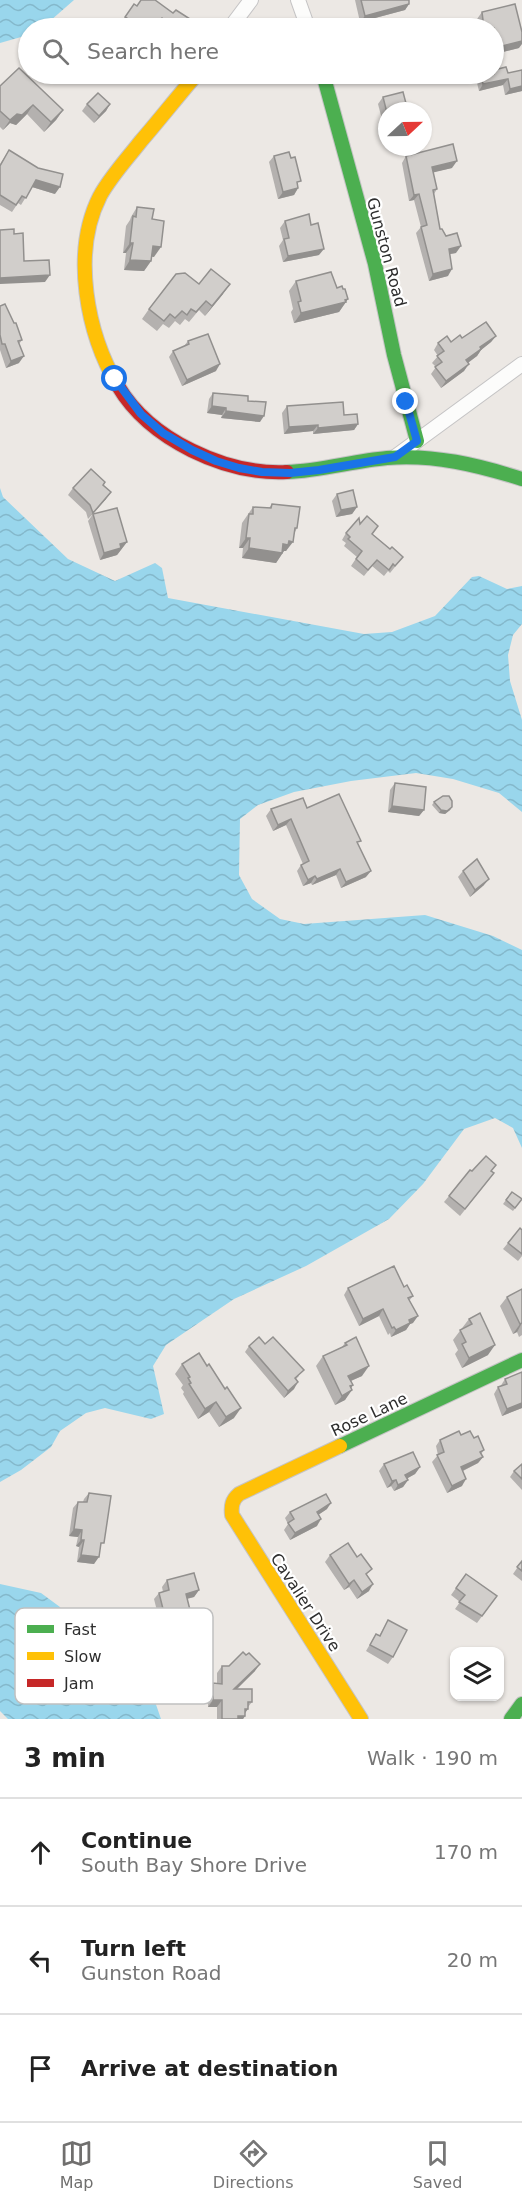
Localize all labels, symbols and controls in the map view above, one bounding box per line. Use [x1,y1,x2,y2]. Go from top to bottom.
search box [18,18,504,84]
icon: search [39,35,72,68]
text: Search here [87,39,219,64]
north arrow [378,102,432,156]
street label: Gunston Road [363,195,410,309]
route start [101,365,127,391]
route end [392,388,418,414]
street label: Rose Lane [328,1388,410,1440]
street label: Cavalier Drive [267,1550,344,1655]
legend [15,1608,213,1704]
text: Fast [64,1620,96,1639]
text: Slow [64,1647,101,1666]
map controls [450,1647,504,1701]
button: layers [450,1647,504,1701]
text: Jam [63,1674,94,1693]
text: 3 min [24,1743,106,1773]
text: Walk · 190 m [367,1746,498,1770]
text: Continue [81,1828,192,1853]
icon: ahead [24,1836,57,1869]
text: 170 m [434,1840,498,1864]
text: South Bay Shore Drive [81,1853,307,1877]
text: Turn left [81,1936,186,1961]
icon: left [24,1944,57,1977]
text: 20 m [447,1948,498,1972]
text: Gunston Road [81,1961,222,1985]
icon: arrive [24,2052,57,2085]
text: Arrive at destination [81,2056,338,2081]
tab: Map [60,2137,93,2192]
tab: Directions [213,2137,293,2192]
tab: Saved [413,2137,462,2192]

